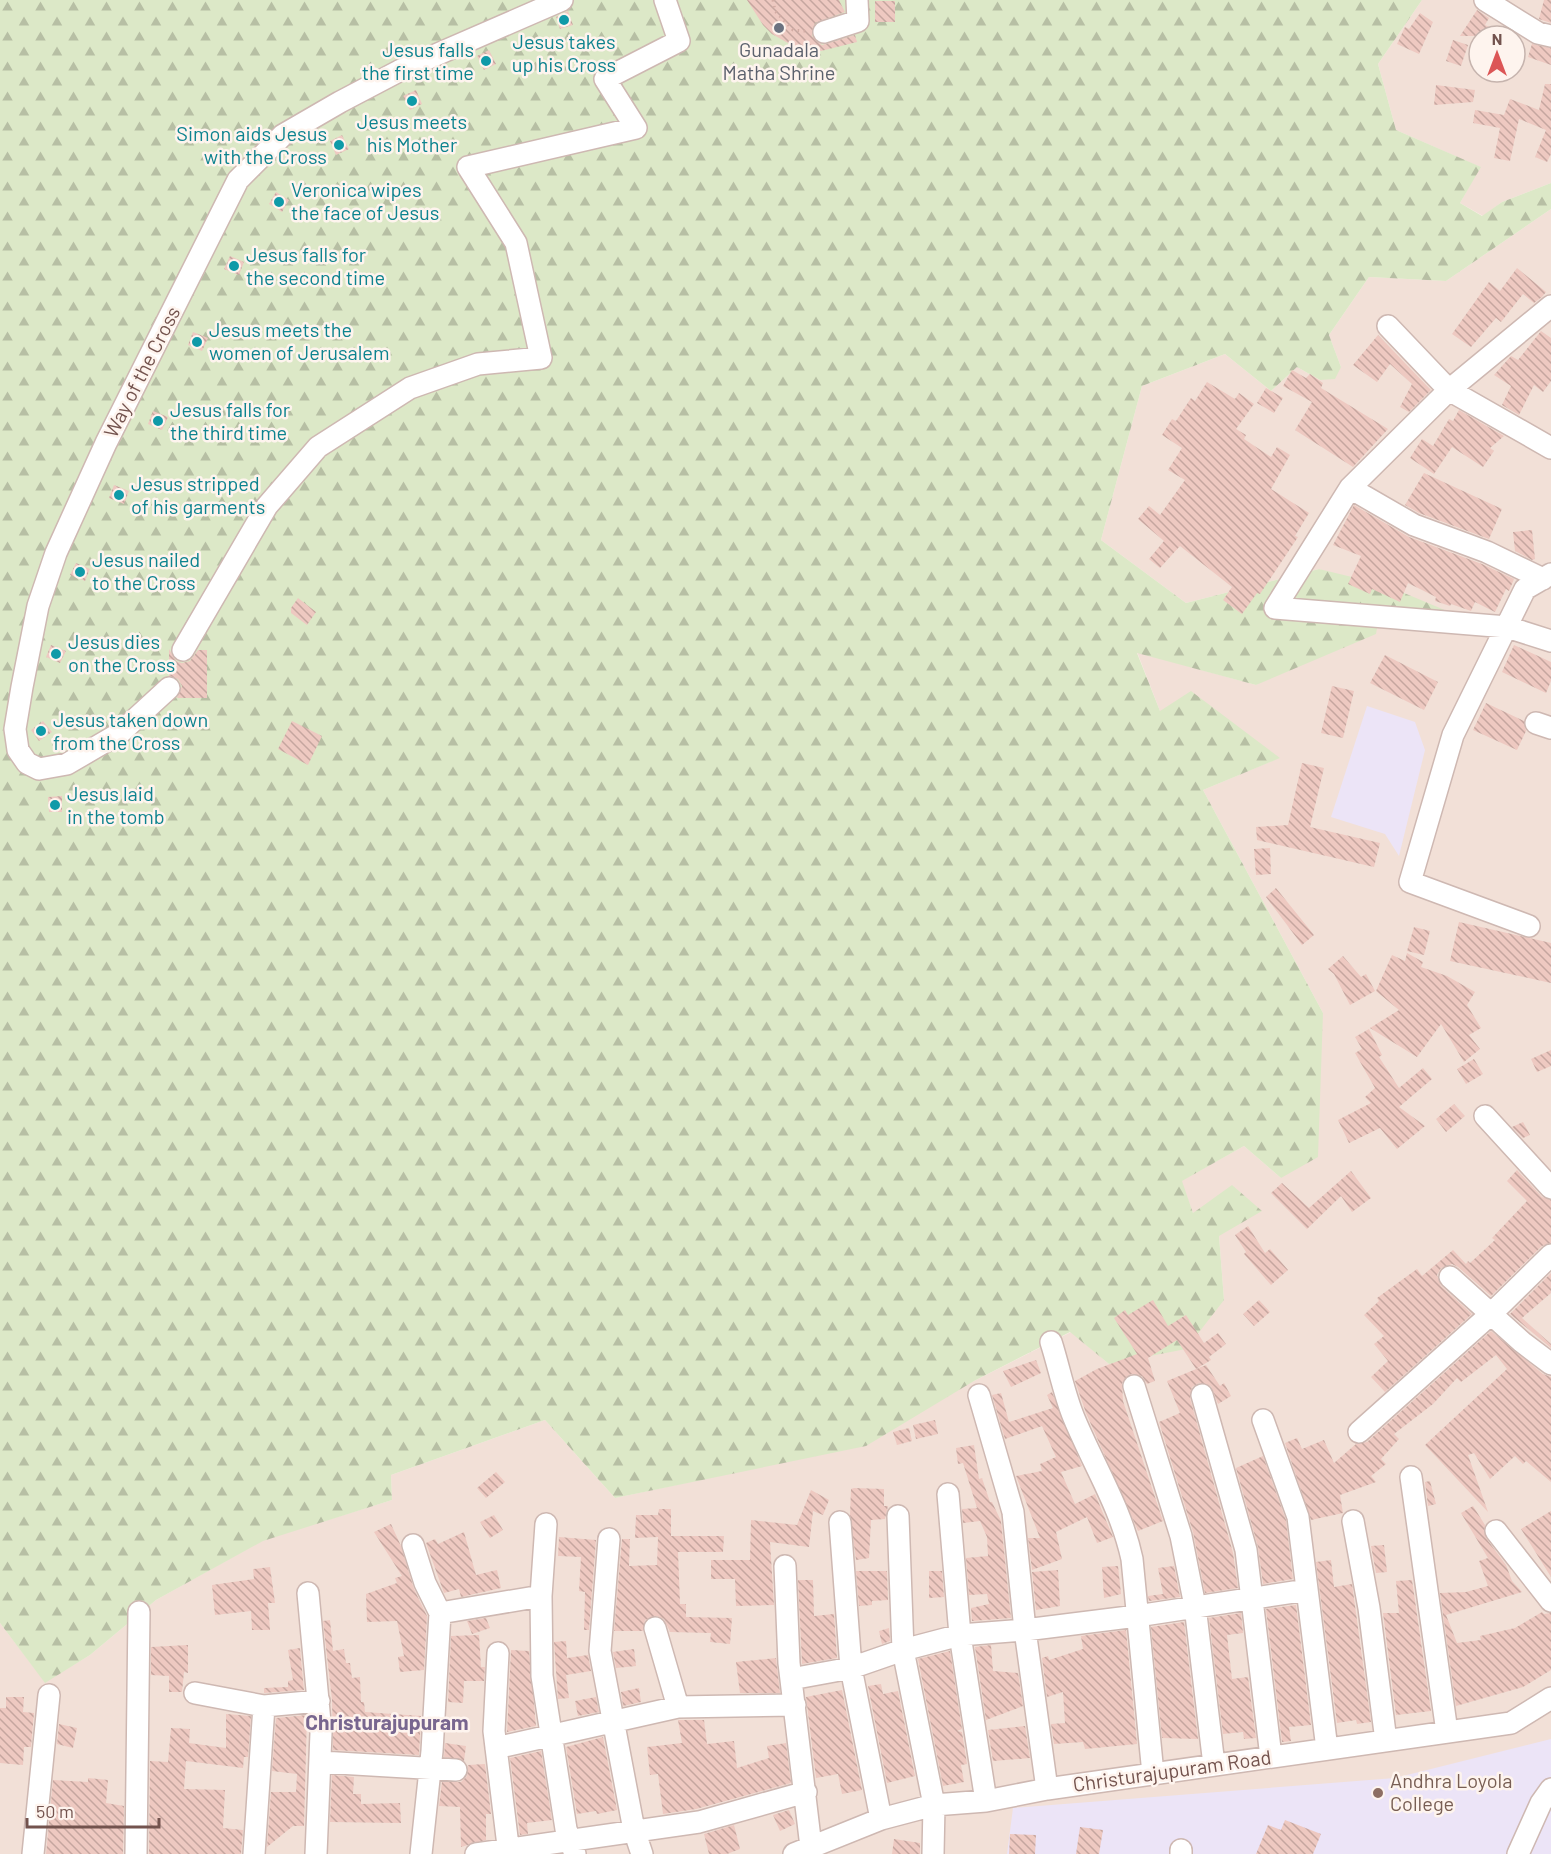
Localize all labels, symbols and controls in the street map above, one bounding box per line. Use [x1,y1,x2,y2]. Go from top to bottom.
marker: Jesus takes up his Cross [557,13,571,27]
marker: Gunadala Matha Shrine [772,21,786,35]
north arrow [1467,24,1527,84]
place label: Jesus takes up his Cross [512,29,616,76]
text: N [1492,29,1502,48]
place label: Jesus falls the first time [362,37,474,84]
place label: Gunadala Matha Shrine [723,37,835,84]
marker: Jesus falls the first time [479,54,493,68]
marker: Jesus meets his Mother [405,94,419,108]
place label: Jesus meets his Mother [357,109,467,156]
place label: Simon aids Jesus with the Cross [176,121,327,168]
marker: Simon aids Jesus with the Cross [332,138,346,152]
place label: Veronica wipes the face of Jesus [291,177,439,224]
marker: Veronica wipes the face of Jesus [272,195,286,209]
place label: Jesus falls for the second time [246,242,385,289]
marker: Jesus falls for the second time [227,259,241,273]
street label: Way of the Cross [98,302,184,441]
place label: Jesus meets the women of Jerusalem [209,317,390,364]
marker: Jesus meets the women of Jerusalem [190,335,204,349]
place label: Jesus falls for the third time [170,397,290,444]
marker: Jesus falls for the third time [151,414,165,428]
place label: Jesus stripped of his garments [131,471,265,518]
marker: Jesus stripped of his garments [112,488,126,502]
place label: Jesus nailed to the Cross [92,547,200,594]
marker: Jesus nailed to the Cross [73,565,87,579]
place label: Jesus dies on the Cross [68,629,175,676]
marker: Jesus dies on the Cross [49,647,63,661]
place label: Jesus taken down from the Cross [53,707,208,754]
marker: Jesus taken down from the Cross [34,724,48,738]
place label: Jesus laid in the tomb [67,781,165,828]
marker: Jesus laid in the tomb [48,798,62,812]
district label: Christurajupuram [305,1709,469,1734]
street label: Christurajupuram Road [1071,1744,1273,1796]
place label: Andhra Loyola College [1390,1768,1512,1815]
marker: Andhra Loyola College [1371,1786,1385,1800]
scale bar [27,1791,159,1829]
text: 50 m [36,1800,74,1822]

